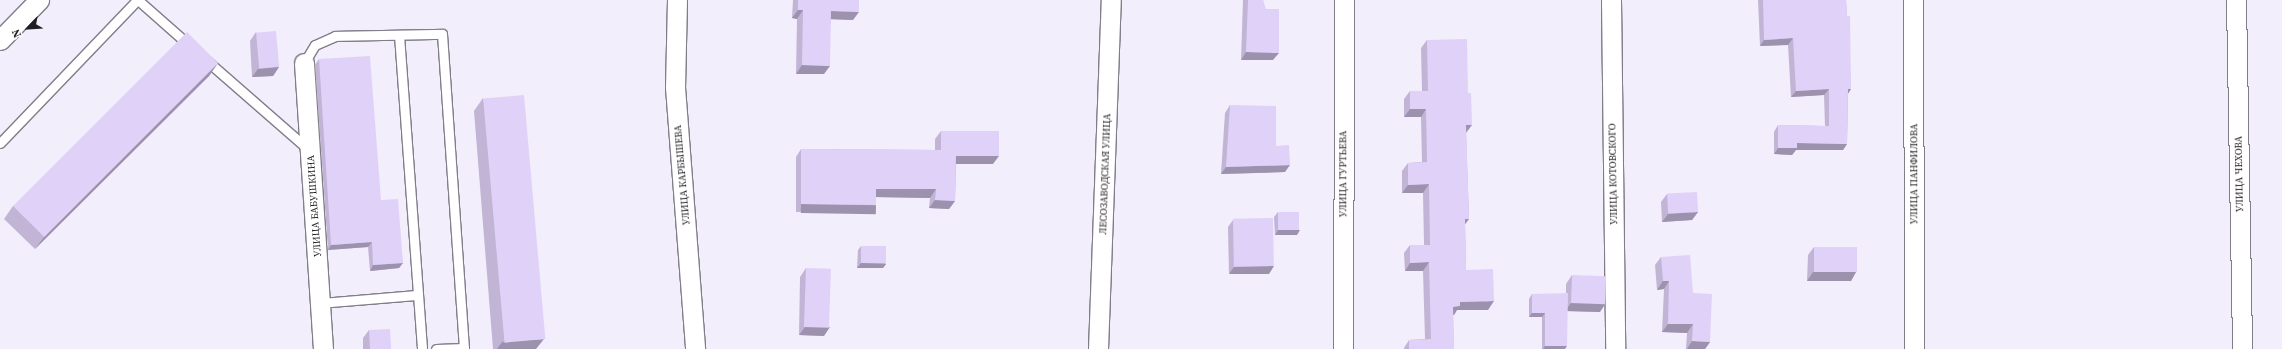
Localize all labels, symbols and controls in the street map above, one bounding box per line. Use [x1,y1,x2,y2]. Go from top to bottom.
north arrow [8,8,48,48]
text: N [8,26,25,40]
street label: ЛЕСОЗАВОДСКАЯ УЛИЦА [1097,113,1113,235]
street label: УЛИЦА КОТОВСКОГО [1606,123,1620,225]
street label: УЛИЦА КАРБЫШЕВА [672,124,692,226]
street label: УЛИЦА ПАНФИЛОВА [1908,124,1920,224]
street label: УЛИЦА ГУРТЬЕВА [1337,131,1349,217]
street label: УЛИЦА ЧЕХОВА [2232,136,2246,212]
street label: УЛИЦА БАБУШКИНА [304,155,324,257]

